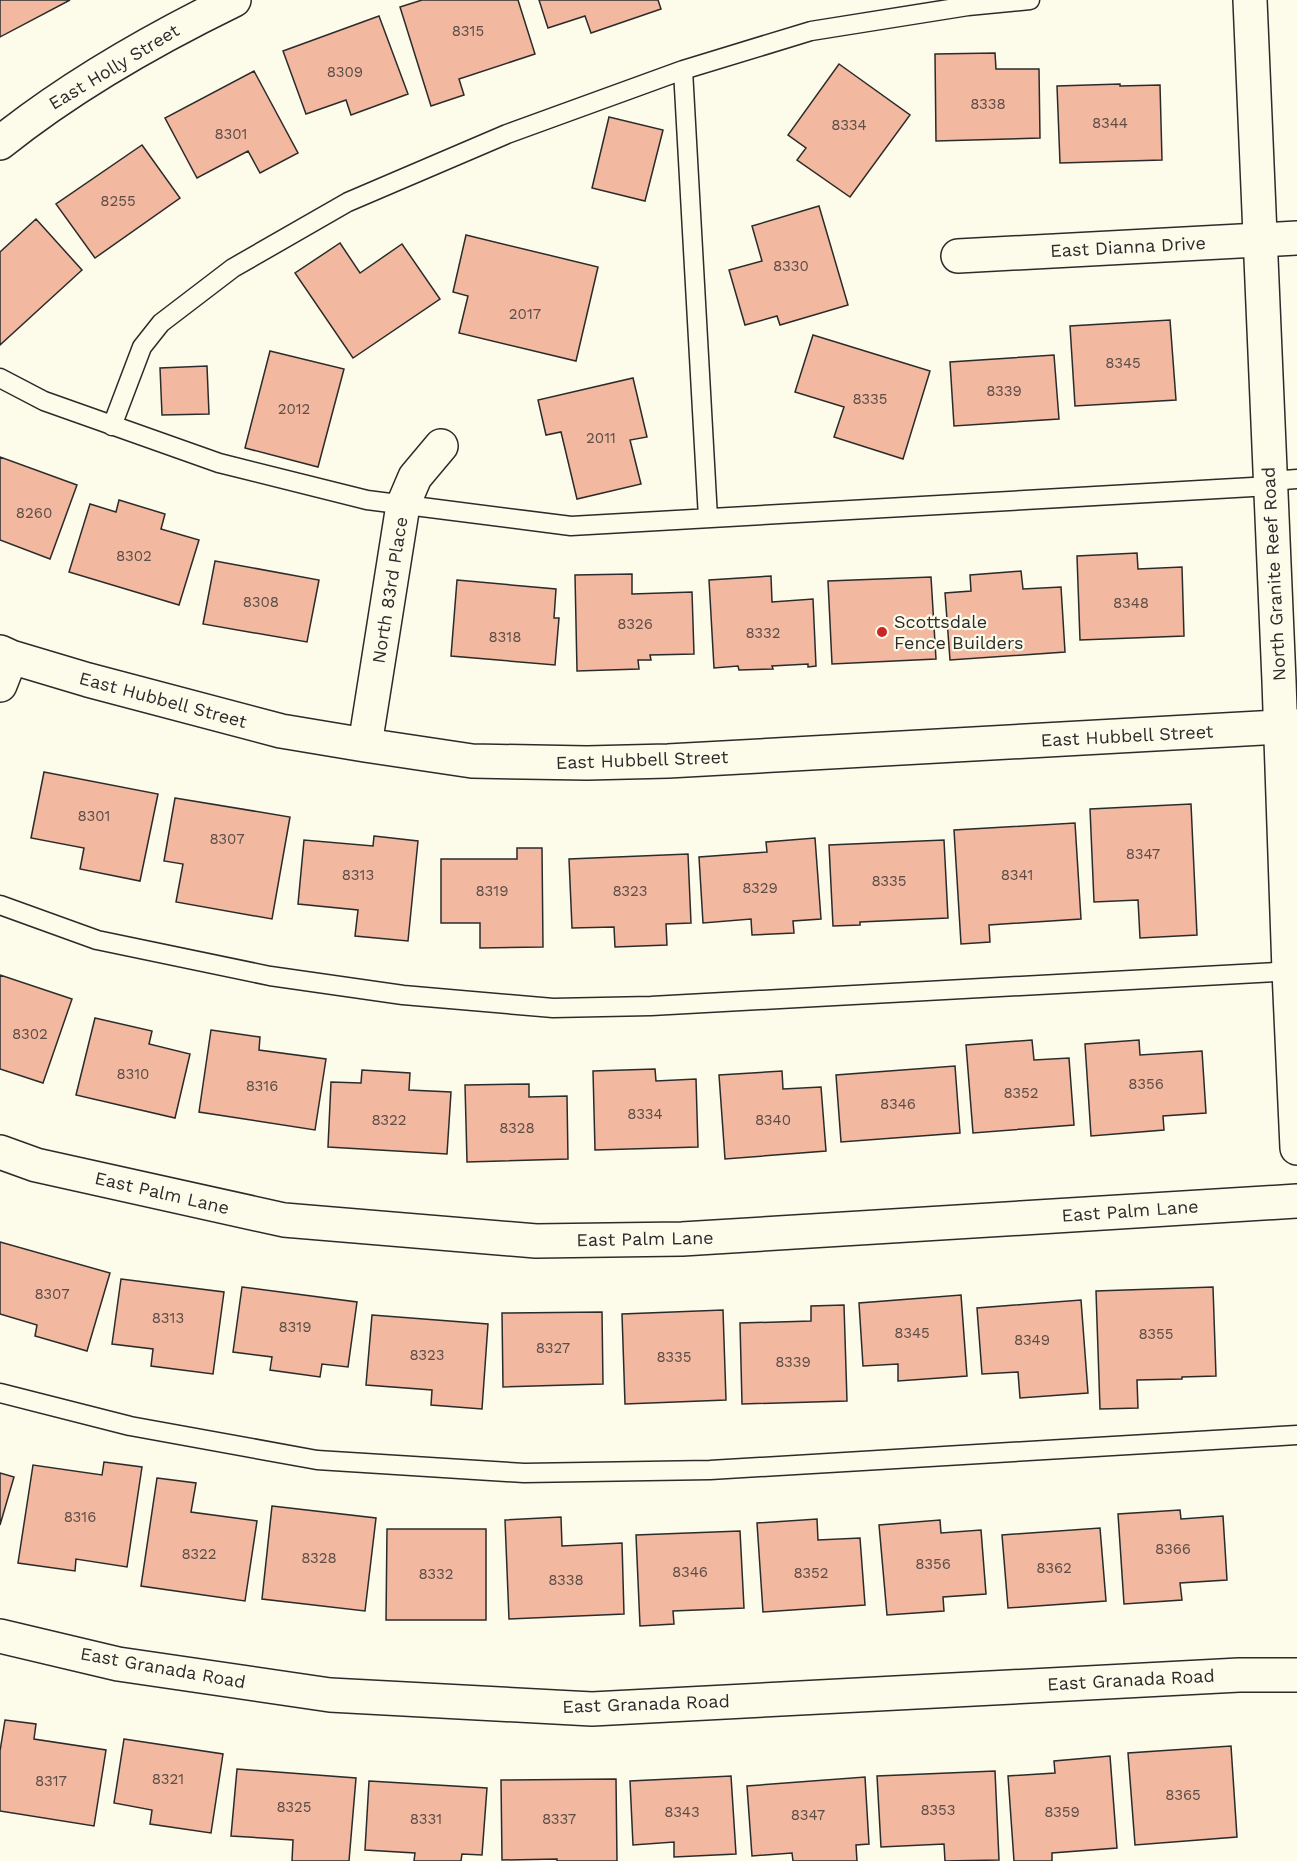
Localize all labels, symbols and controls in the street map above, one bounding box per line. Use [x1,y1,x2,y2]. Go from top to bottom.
street label: East Holly Street [45,19,183,114]
house number: 8315 [452,22,484,40]
house number: 8309 [327,63,363,81]
house number: 8338 [970,95,1006,113]
house number: 8344 [1092,114,1128,132]
house number: 8334 [831,116,867,134]
house number: 8301 [215,125,247,143]
house number: 8255 [100,192,136,210]
street label: East Dianna Drive [1050,232,1206,261]
house number: 8330 [773,257,809,275]
house number: 2017 [509,305,541,323]
house number: 8345 [1105,354,1141,372]
house number: 8339 [986,382,1022,400]
house number: 8335 [852,390,888,408]
house number: 2012 [278,400,310,418]
house number: 2011 [586,429,616,447]
street label: North Granite Reef Road [1257,466,1290,682]
house number: 8260 [16,504,52,522]
street label: North 83rd Place [368,515,411,665]
house number: 8302 [116,547,152,565]
house number: 8308 [243,593,279,611]
house number: 8348 [1113,594,1149,612]
place label: Scottsdale Fence Builders [894,611,1023,653]
house number: 8326 [617,615,653,633]
house number: 8332 [745,624,781,642]
marker: Scottsdale Fence Builders [875,625,889,639]
house number: 8318 [489,628,521,646]
street label: East Hubbell Street [77,667,250,732]
street label: East Hubbell Street [1040,720,1214,751]
street label: East Hubbell Street [555,746,729,773]
house number: 8301 [78,807,110,825]
house number: 8307 [209,830,245,848]
house number: 8347 [1126,845,1160,863]
house number: 8313 [342,866,374,884]
house number: 8341 [1001,866,1033,884]
house number: 8335 [871,872,907,890]
house number: 8329 [742,879,778,897]
house number: 8319 [476,882,508,900]
house number: 8323 [612,882,648,900]
house number: 8302 [12,1025,48,1043]
house number: 8310 [117,1065,149,1083]
house number: 8356 [1128,1075,1164,1093]
house number: 8316 [246,1077,278,1095]
house number: 8352 [1003,1084,1039,1102]
house number: 8346 [880,1095,916,1113]
house number: 8334 [627,1105,663,1123]
house number: 8322 [371,1111,407,1129]
house number: 8340 [755,1111,791,1129]
house number: 8328 [499,1119,535,1137]
street label: East Palm Lane [93,1167,231,1218]
street label: East Palm Lane [1061,1195,1199,1226]
street label: East Palm Lane [576,1227,714,1250]
house number: 8307 [34,1285,70,1303]
house number: 8313 [152,1309,184,1327]
house number: 8319 [279,1318,311,1336]
house number: 8345 [894,1324,930,1342]
house number: 8355 [1138,1325,1174,1343]
house number: 8349 [1014,1331,1050,1349]
house number: 8327 [536,1339,570,1357]
house number: 8323 [409,1346,445,1364]
house number: 8335 [656,1348,692,1366]
house number: 8339 [775,1353,811,1371]
house number: 8316 [64,1508,96,1526]
house number: 8366 [1155,1540,1191,1558]
house number: 8322 [181,1545,217,1563]
house number: 8328 [301,1549,337,1567]
house number: 8356 [915,1555,951,1573]
house number: 8362 [1036,1559,1072,1577]
house number: 8346 [672,1563,708,1581]
house number: 8352 [793,1564,829,1582]
house number: 8332 [418,1565,454,1583]
house number: 8338 [548,1571,584,1589]
street label: East Granada Road [79,1643,247,1692]
street label: East Granada Road [1047,1665,1215,1694]
street label: East Granada Road [562,1690,730,1717]
house number: 8321 [152,1770,184,1788]
house number: 8317 [35,1772,67,1790]
house number: 8365 [1165,1786,1201,1804]
house number: 8325 [276,1798,312,1816]
house number: 8353 [920,1801,956,1819]
house number: 8343 [664,1803,700,1821]
house number: 8359 [1044,1803,1080,1821]
house number: 8347 [791,1806,825,1824]
house number: 8331 [410,1810,442,1828]
house number: 8337 [542,1810,576,1828]

